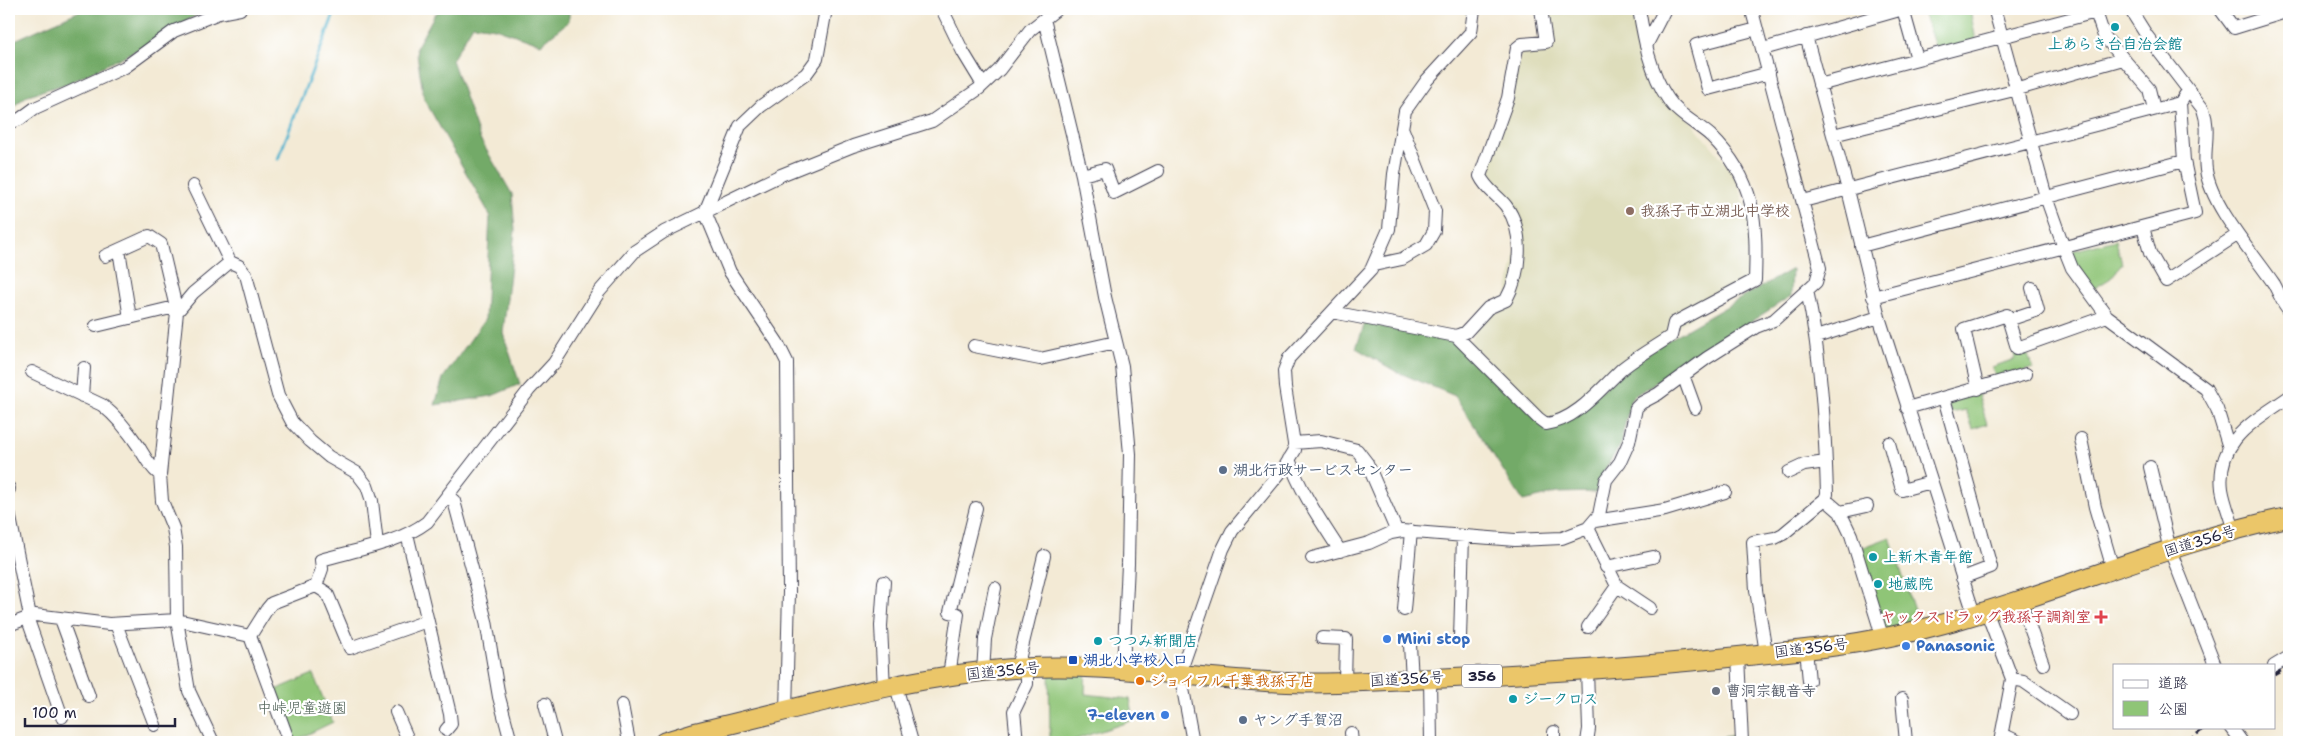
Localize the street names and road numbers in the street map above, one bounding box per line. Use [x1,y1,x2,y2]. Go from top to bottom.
street label: 国道356号 [2161,521,2239,561]
street label: 国道356号 [1773,634,1849,662]
street label: 国道356号 [965,657,1041,685]
road number: 356 [1462,664,1502,688]
street label: 国道356号 [1369,667,1445,691]

